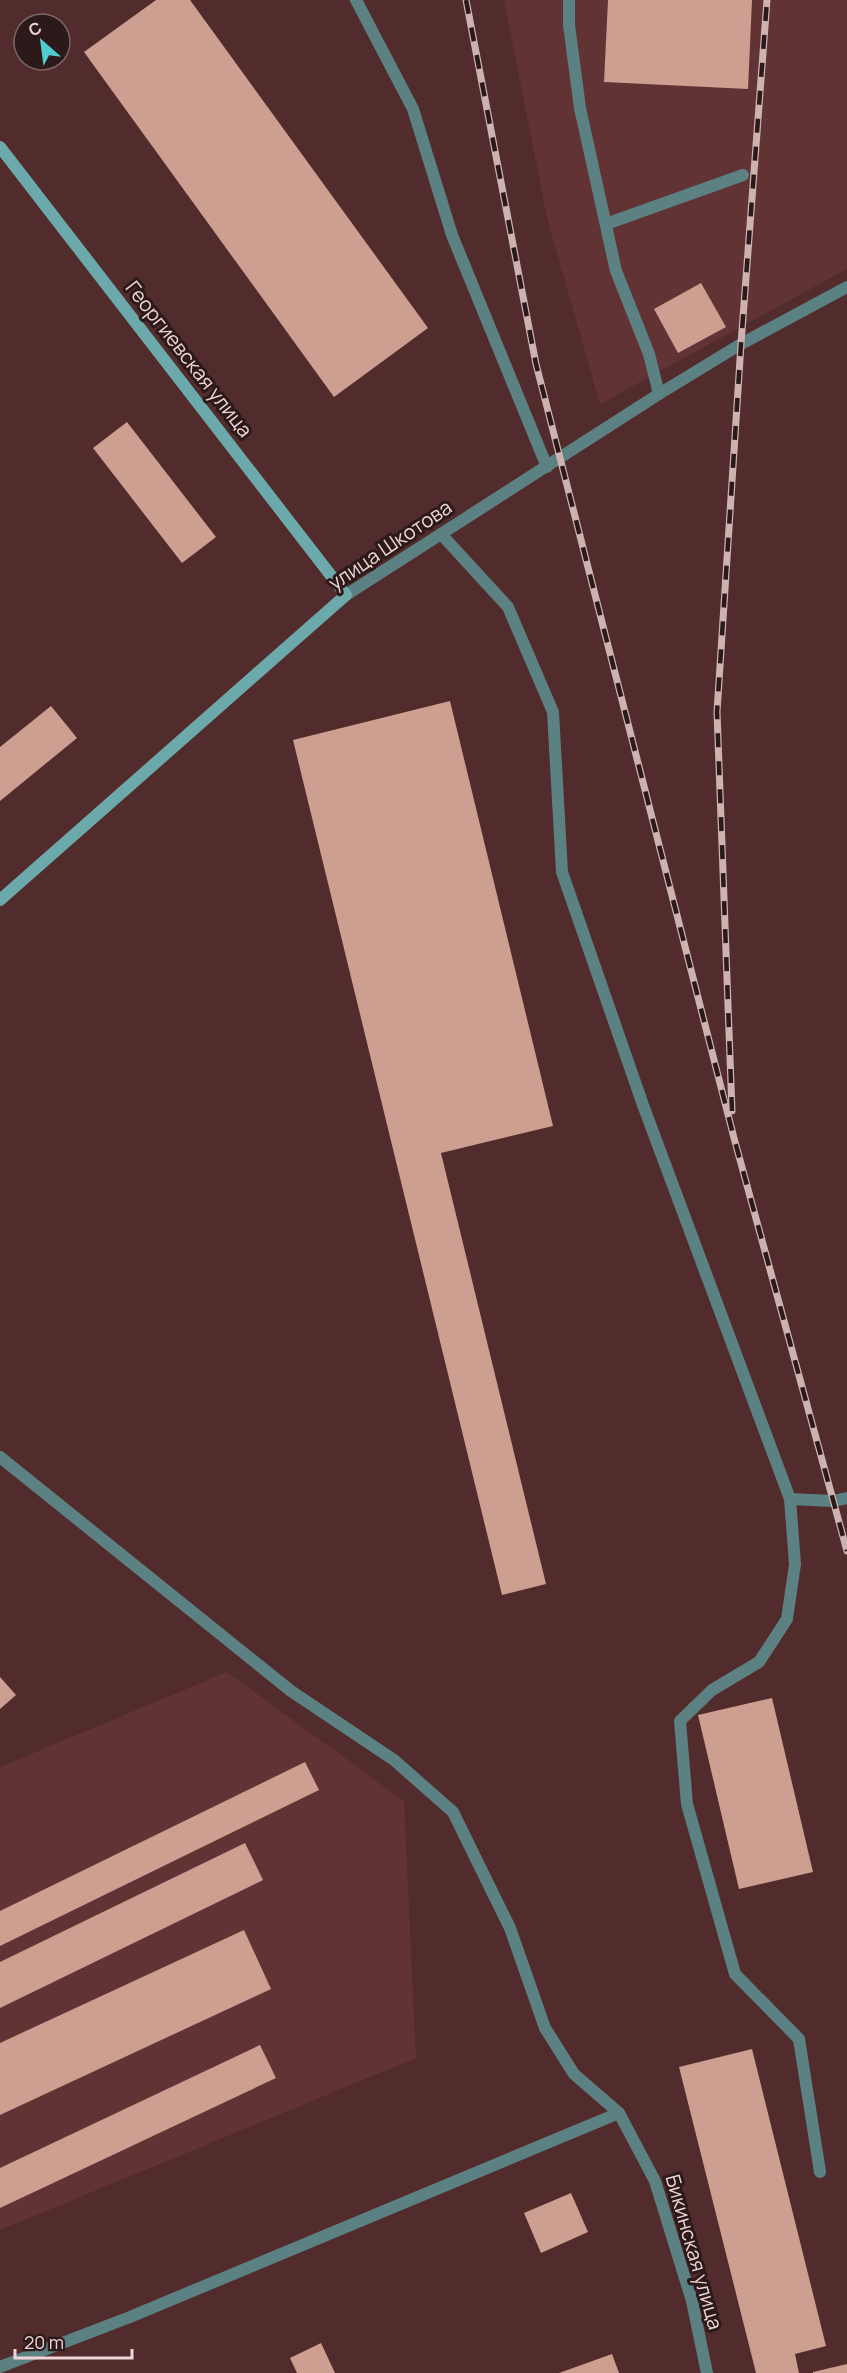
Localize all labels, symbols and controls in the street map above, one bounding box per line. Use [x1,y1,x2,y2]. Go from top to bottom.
north arrow [12,12,72,72]
text: С [25,16,45,41]
street label: Георгиевская улица [120,275,259,442]
street label: улица Шкотова [323,493,457,596]
street label: Бикинская улица [659,2171,730,2333]
scale bar [15,2322,132,2360]
text: 20 m [24,2330,64,2354]

